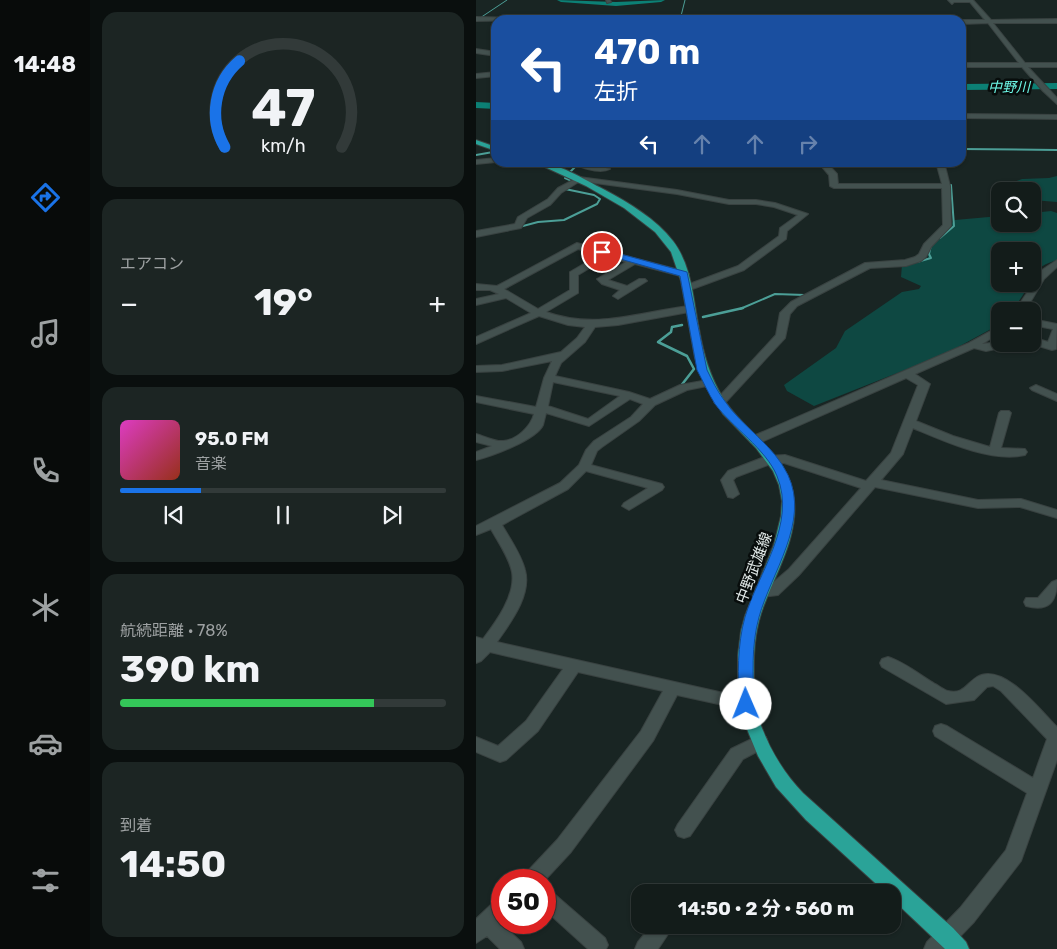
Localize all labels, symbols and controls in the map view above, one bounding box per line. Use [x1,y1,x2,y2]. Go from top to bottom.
text: 470 m [594,31,700,73]
icon: left [511,35,576,100]
text: 14:48 [14,51,76,78]
text: 47 [251,77,315,139]
text: 左折 [594,78,638,105]
water label: 中野川 [988,79,1032,96]
icon: left [635,130,663,158]
icon: ahead [688,130,716,158]
icon: ahead [741,130,769,158]
icon: right [794,130,822,158]
text: km/h [261,135,305,156]
icon: directions [28,180,63,215]
map controls [991,182,1041,352]
button: search [991,182,1041,232]
pin [581,231,623,273]
icon: arrive [588,238,616,266]
button: + [991,242,1041,292]
text: エアコン [120,254,184,273]
text: 19° [254,279,313,325]
text: − [120,287,138,320]
text: + [429,287,446,320]
button: − [991,302,1041,352]
icon: music [28,316,63,351]
text: 95.0 FM [195,427,269,450]
icon: phone [28,453,63,488]
text: 音楽 [195,454,227,473]
icon: previous [160,501,188,529]
icon: pause [269,501,297,529]
icon: next [378,501,406,529]
street label: 中野武雄線 [732,530,776,606]
icon: climate [28,590,63,625]
text: 航続距離 · 78% [120,621,228,640]
text: 390 km [120,646,260,692]
position arrow [719,677,771,729]
icon: car [28,726,63,761]
text: 到着 [120,816,152,835]
text: 14:50 [120,841,226,887]
icon: filters [28,863,63,898]
speed limit sign: 50 [491,869,556,934]
text: 14:50 · 2 分 · 560 m [678,897,854,920]

